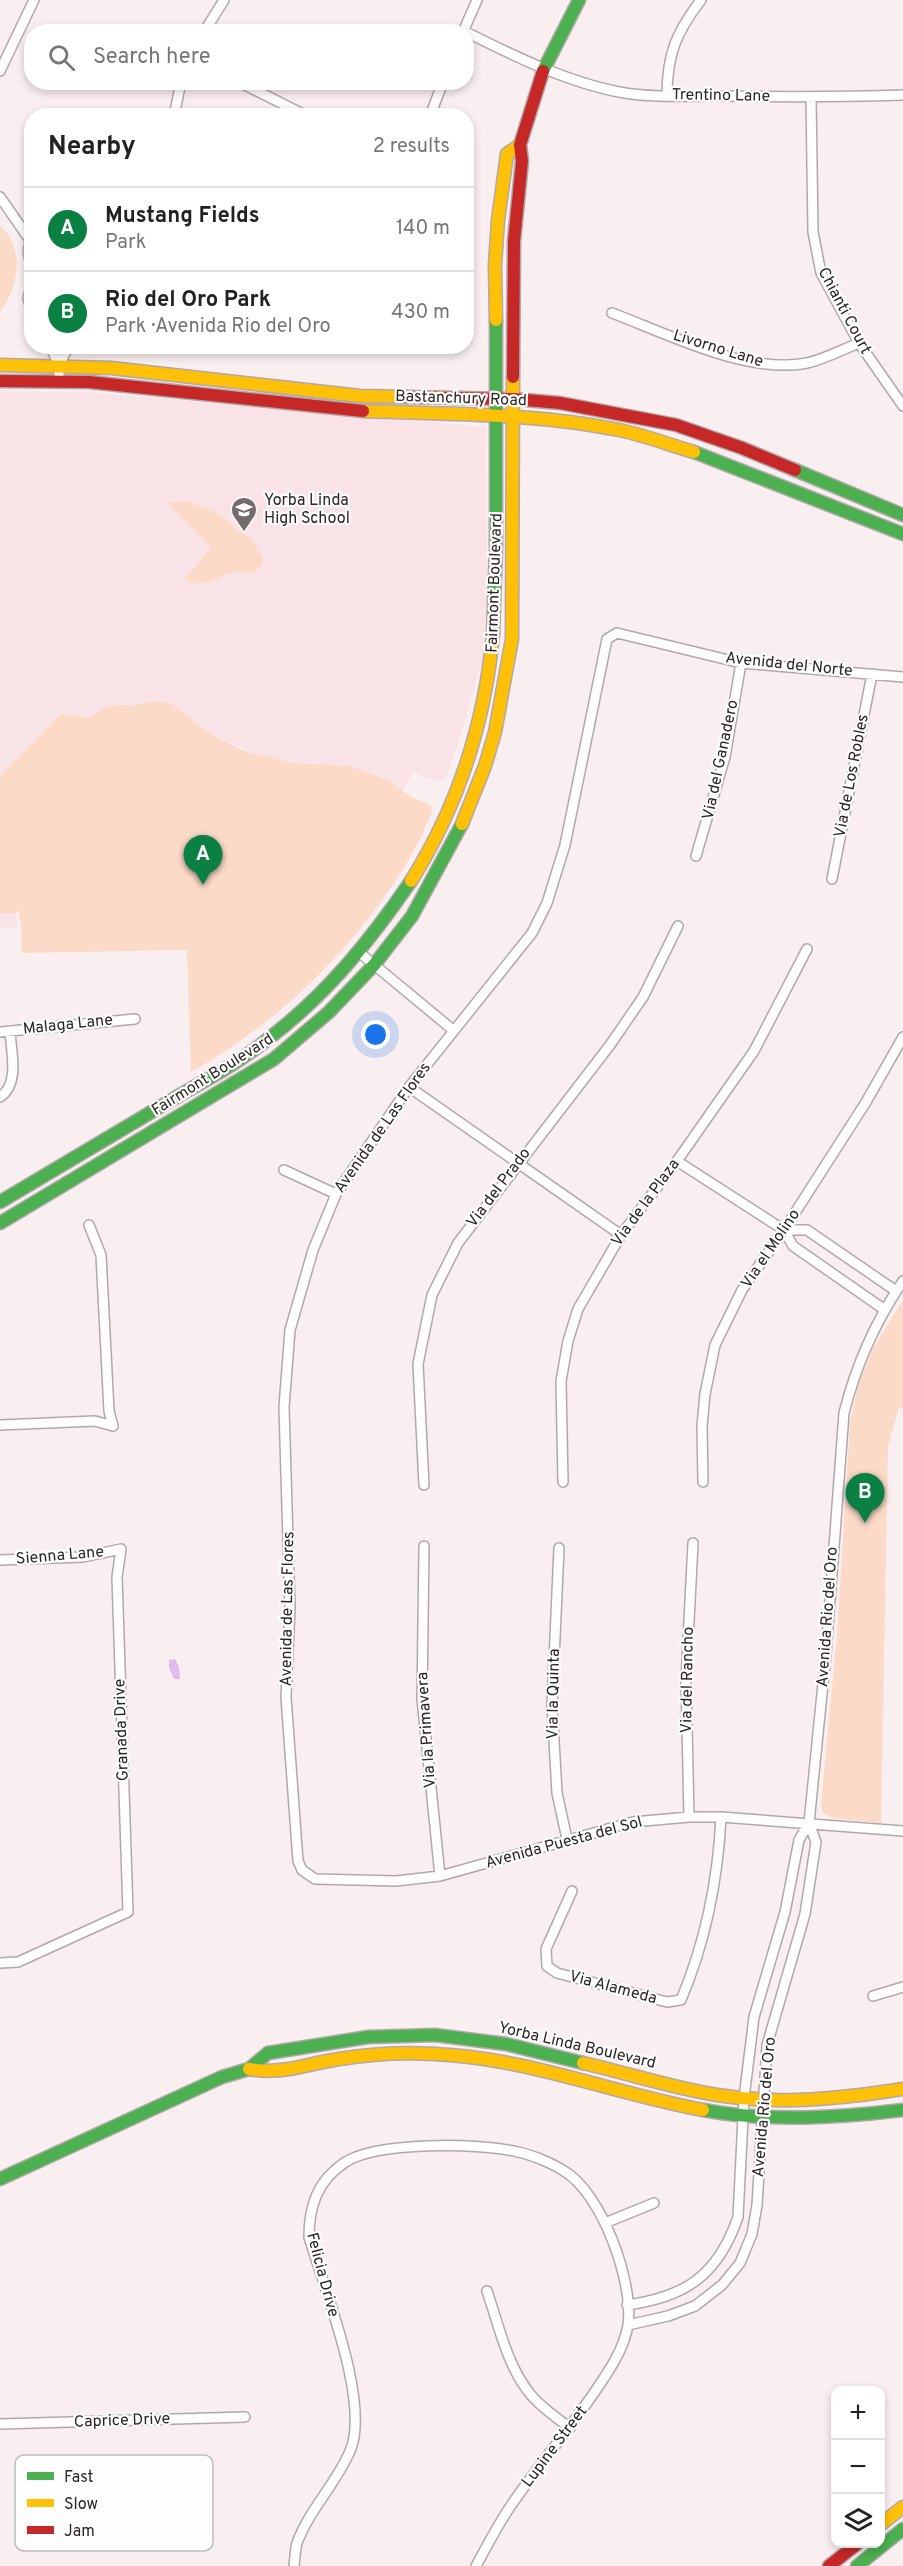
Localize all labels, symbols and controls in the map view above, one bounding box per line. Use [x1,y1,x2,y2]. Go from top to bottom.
search box [24,24,474,90]
icon: search [45,41,78,74]
text: Search here [93,44,211,71]
street label: Trentino Lane [672,85,770,107]
text: Nearby [48,131,136,164]
text: 2 results [373,134,450,160]
text: Mustang Fields [105,203,260,230]
text: A [60,216,75,242]
text: 140 m [396,216,450,242]
text: Park [105,230,146,256]
street label: Chianti Court [813,264,875,358]
text: Rio del Oro Park [105,287,271,314]
text: B [61,300,74,326]
text: 430 m [391,300,450,326]
text: Park · Avenida Rio del Oro [105,314,331,340]
street label: Livorno Lane [670,326,766,372]
street label: Bastanchury Road [395,387,527,411]
place label: Yorba Linda High School [264,491,350,529]
school or university icon: Yorba Linda High School [229,495,259,533]
street label: Fairmont Boulevard [483,513,507,653]
street label: Avenida del Norte [724,648,854,682]
street label: Via del Ganadero [699,698,743,822]
street label: Via de Los Robles [830,713,874,839]
pin: A [184,836,222,885]
street label: Malaga Lane [22,1010,114,1040]
your location [361,1020,390,1049]
street label: Fairmont Boulevard [148,1029,278,1121]
street label: Avenida de Las Flores [330,1059,436,1197]
street label: Via del Prado [462,1144,536,1232]
street label: Via de la Plaza [607,1155,685,1251]
street label: Via el Molino [737,1205,805,1293]
pin: B [846,1474,884,1523]
street label: Avenida de Las Flores [277,1531,299,1687]
street label: Sienna Lane [15,1542,105,1570]
street label: Avenida Rio del Oro [813,1546,843,1688]
street label: Via del Rancho [677,1626,699,1734]
street label: Via la Quinta [543,1648,565,1740]
street label: Via la Primavera [413,1671,441,1789]
street label: Granada Drive [110,1679,134,1781]
street label: Avenida Puesta del Sol [483,1812,645,1874]
street label: Via Alameda [567,1967,659,2009]
street label: Yorba Linda Boulevard [496,2018,658,2074]
street label: Avenida Rio del Oro [749,2036,781,2178]
street label: Felicia Drive [301,2231,343,2319]
map controls [831,2386,885,2548]
button: + [831,2386,885,2440]
street label: Lupine Street [518,2402,592,2492]
street label: Caprice Drive [73,2409,171,2433]
button: − [831,2440,885,2494]
legend [15,2455,213,2551]
text: Fast [64,2468,94,2488]
button: layers [831,2494,885,2548]
text: Slow [64,2495,98,2515]
text: Jam [64,2522,95,2542]

